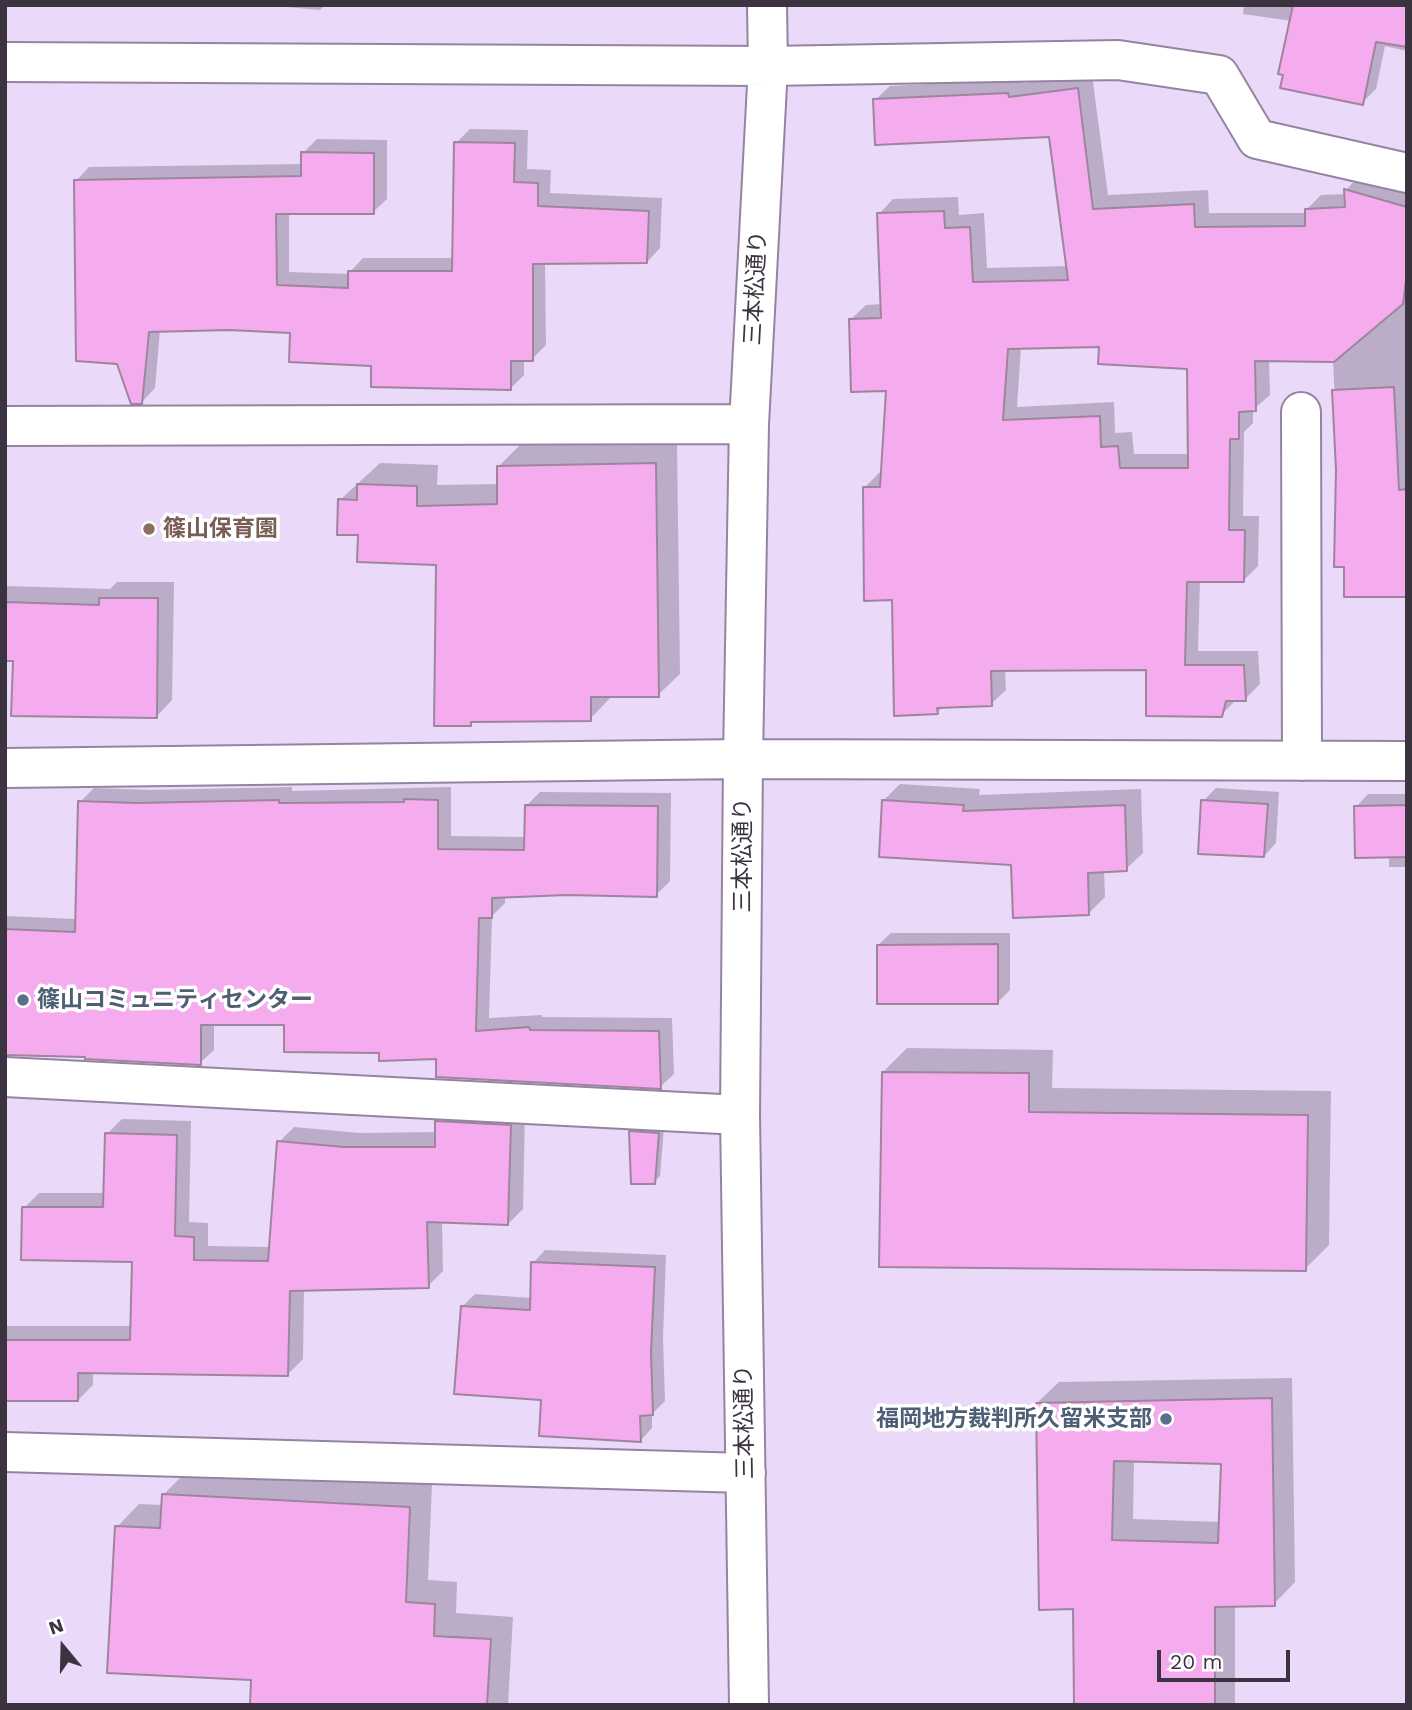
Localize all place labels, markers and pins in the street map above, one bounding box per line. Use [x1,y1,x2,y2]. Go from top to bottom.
place label: 篠山保育園 [163,515,278,543]
marker: 篠山保育園 [141,521,157,537]
place label: 篠山コミュニティセンター [37,986,313,1014]
marker: 篠山コミュニティセンター [15,992,31,1008]
place label: 福岡地方裁判所久留米支部 [876,1405,1152,1433]
marker: 福岡地方裁判所久留米支部 [1158,1411,1174,1427]

